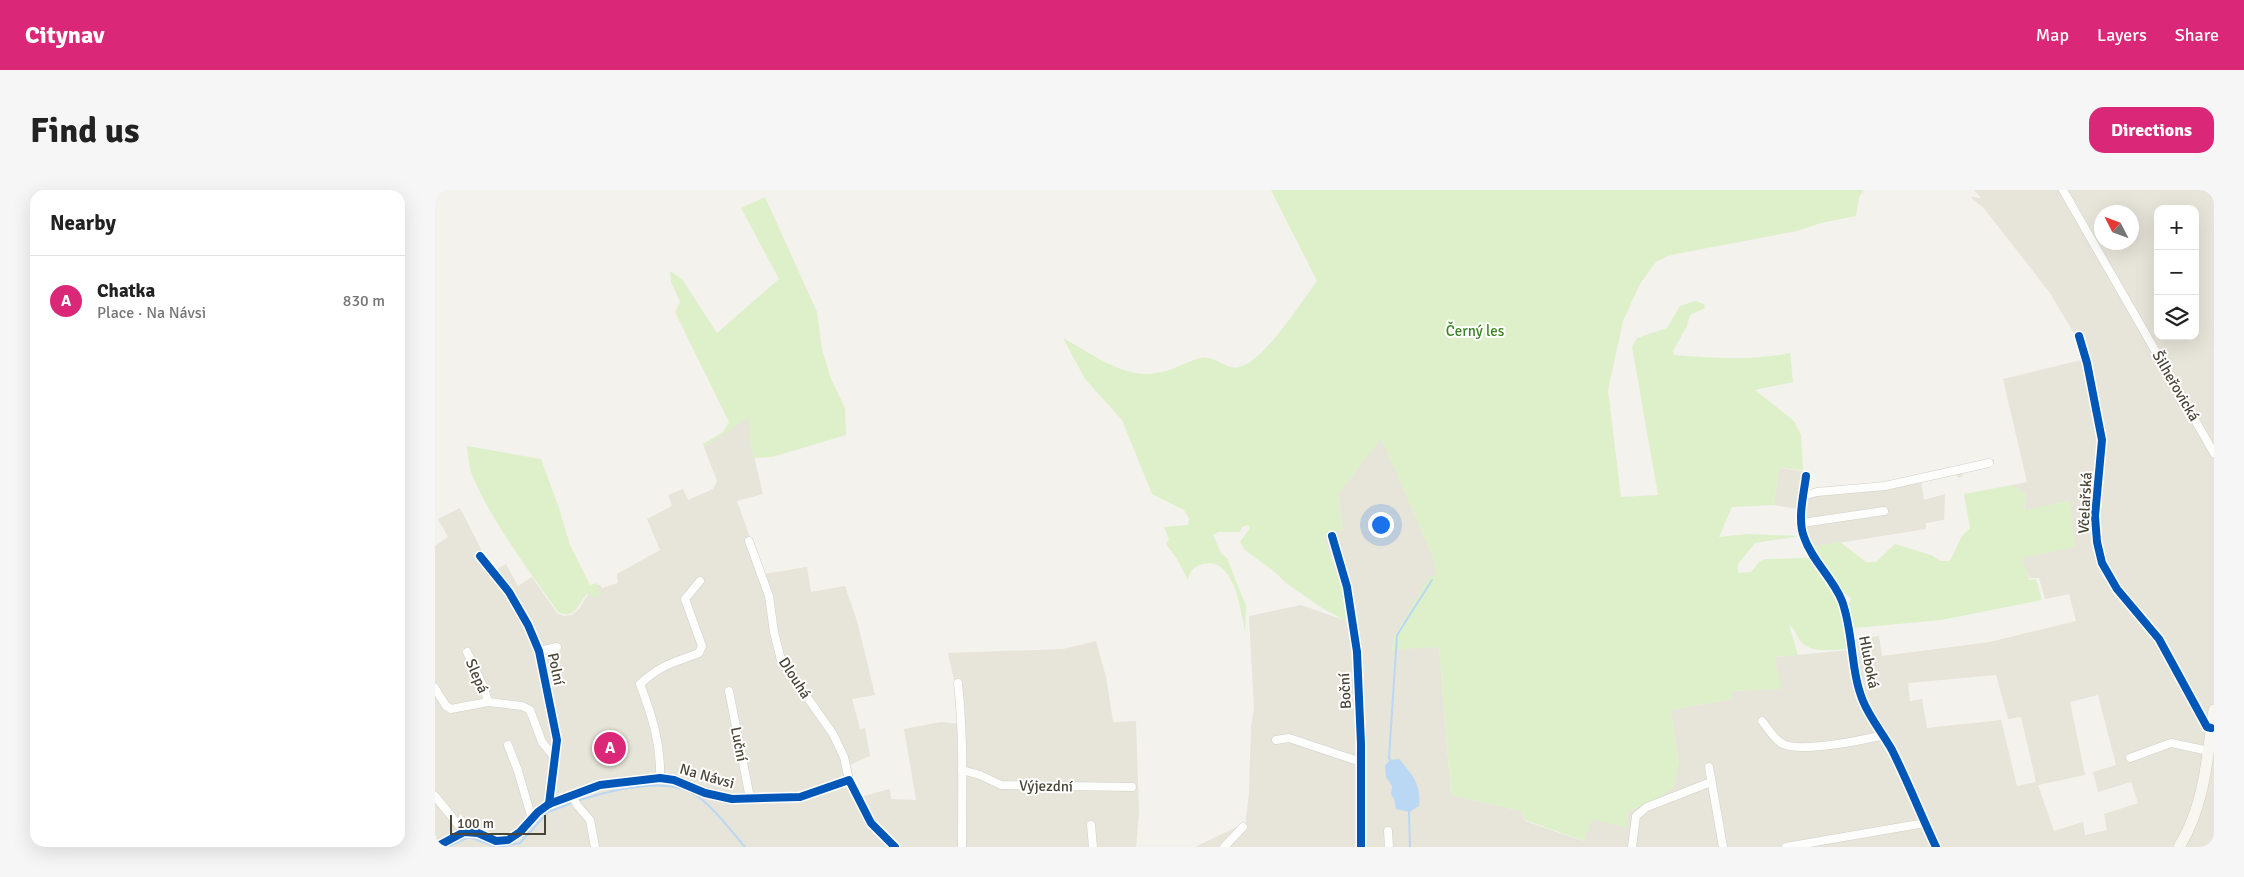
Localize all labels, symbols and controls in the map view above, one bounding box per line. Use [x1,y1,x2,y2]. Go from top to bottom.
text: Citynav [25,20,104,50]
text: Map [2036,24,2069,46]
text: Layers [2097,24,2147,46]
text: Share [2175,24,2219,46]
button: Directions [2089,107,2214,153]
text: Find us [30,109,140,152]
north arrow [2094,205,2139,250]
map controls [2154,205,2199,340]
button: + [2154,205,2199,250]
text: Nearby [50,210,116,236]
button: − [2154,250,2199,295]
text: Chatka [97,279,155,303]
text: A [61,291,71,311]
text: 830 m [343,291,385,311]
button: layers [2154,295,2199,340]
text: Place · Na Návsi [97,303,206,323]
park label: Černý les [1446,321,1505,340]
street label: Šilheřovická [2149,347,2204,424]
street label: Včelařská [2074,472,2096,534]
your location [1368,512,1394,538]
street label: Hluboká [1855,634,1883,690]
street label: Polní [544,651,568,687]
street label: Dlouhá [775,654,815,702]
street label: Slepá [462,656,492,696]
street label: Boční [1335,672,1355,710]
street label: Luční [727,725,751,763]
pin: A [594,729,626,767]
street label: Na Návsi [678,760,736,792]
street label: Výjezdní [1019,777,1073,795]
scale bar [450,812,546,835]
text: 100 m [457,815,494,832]

